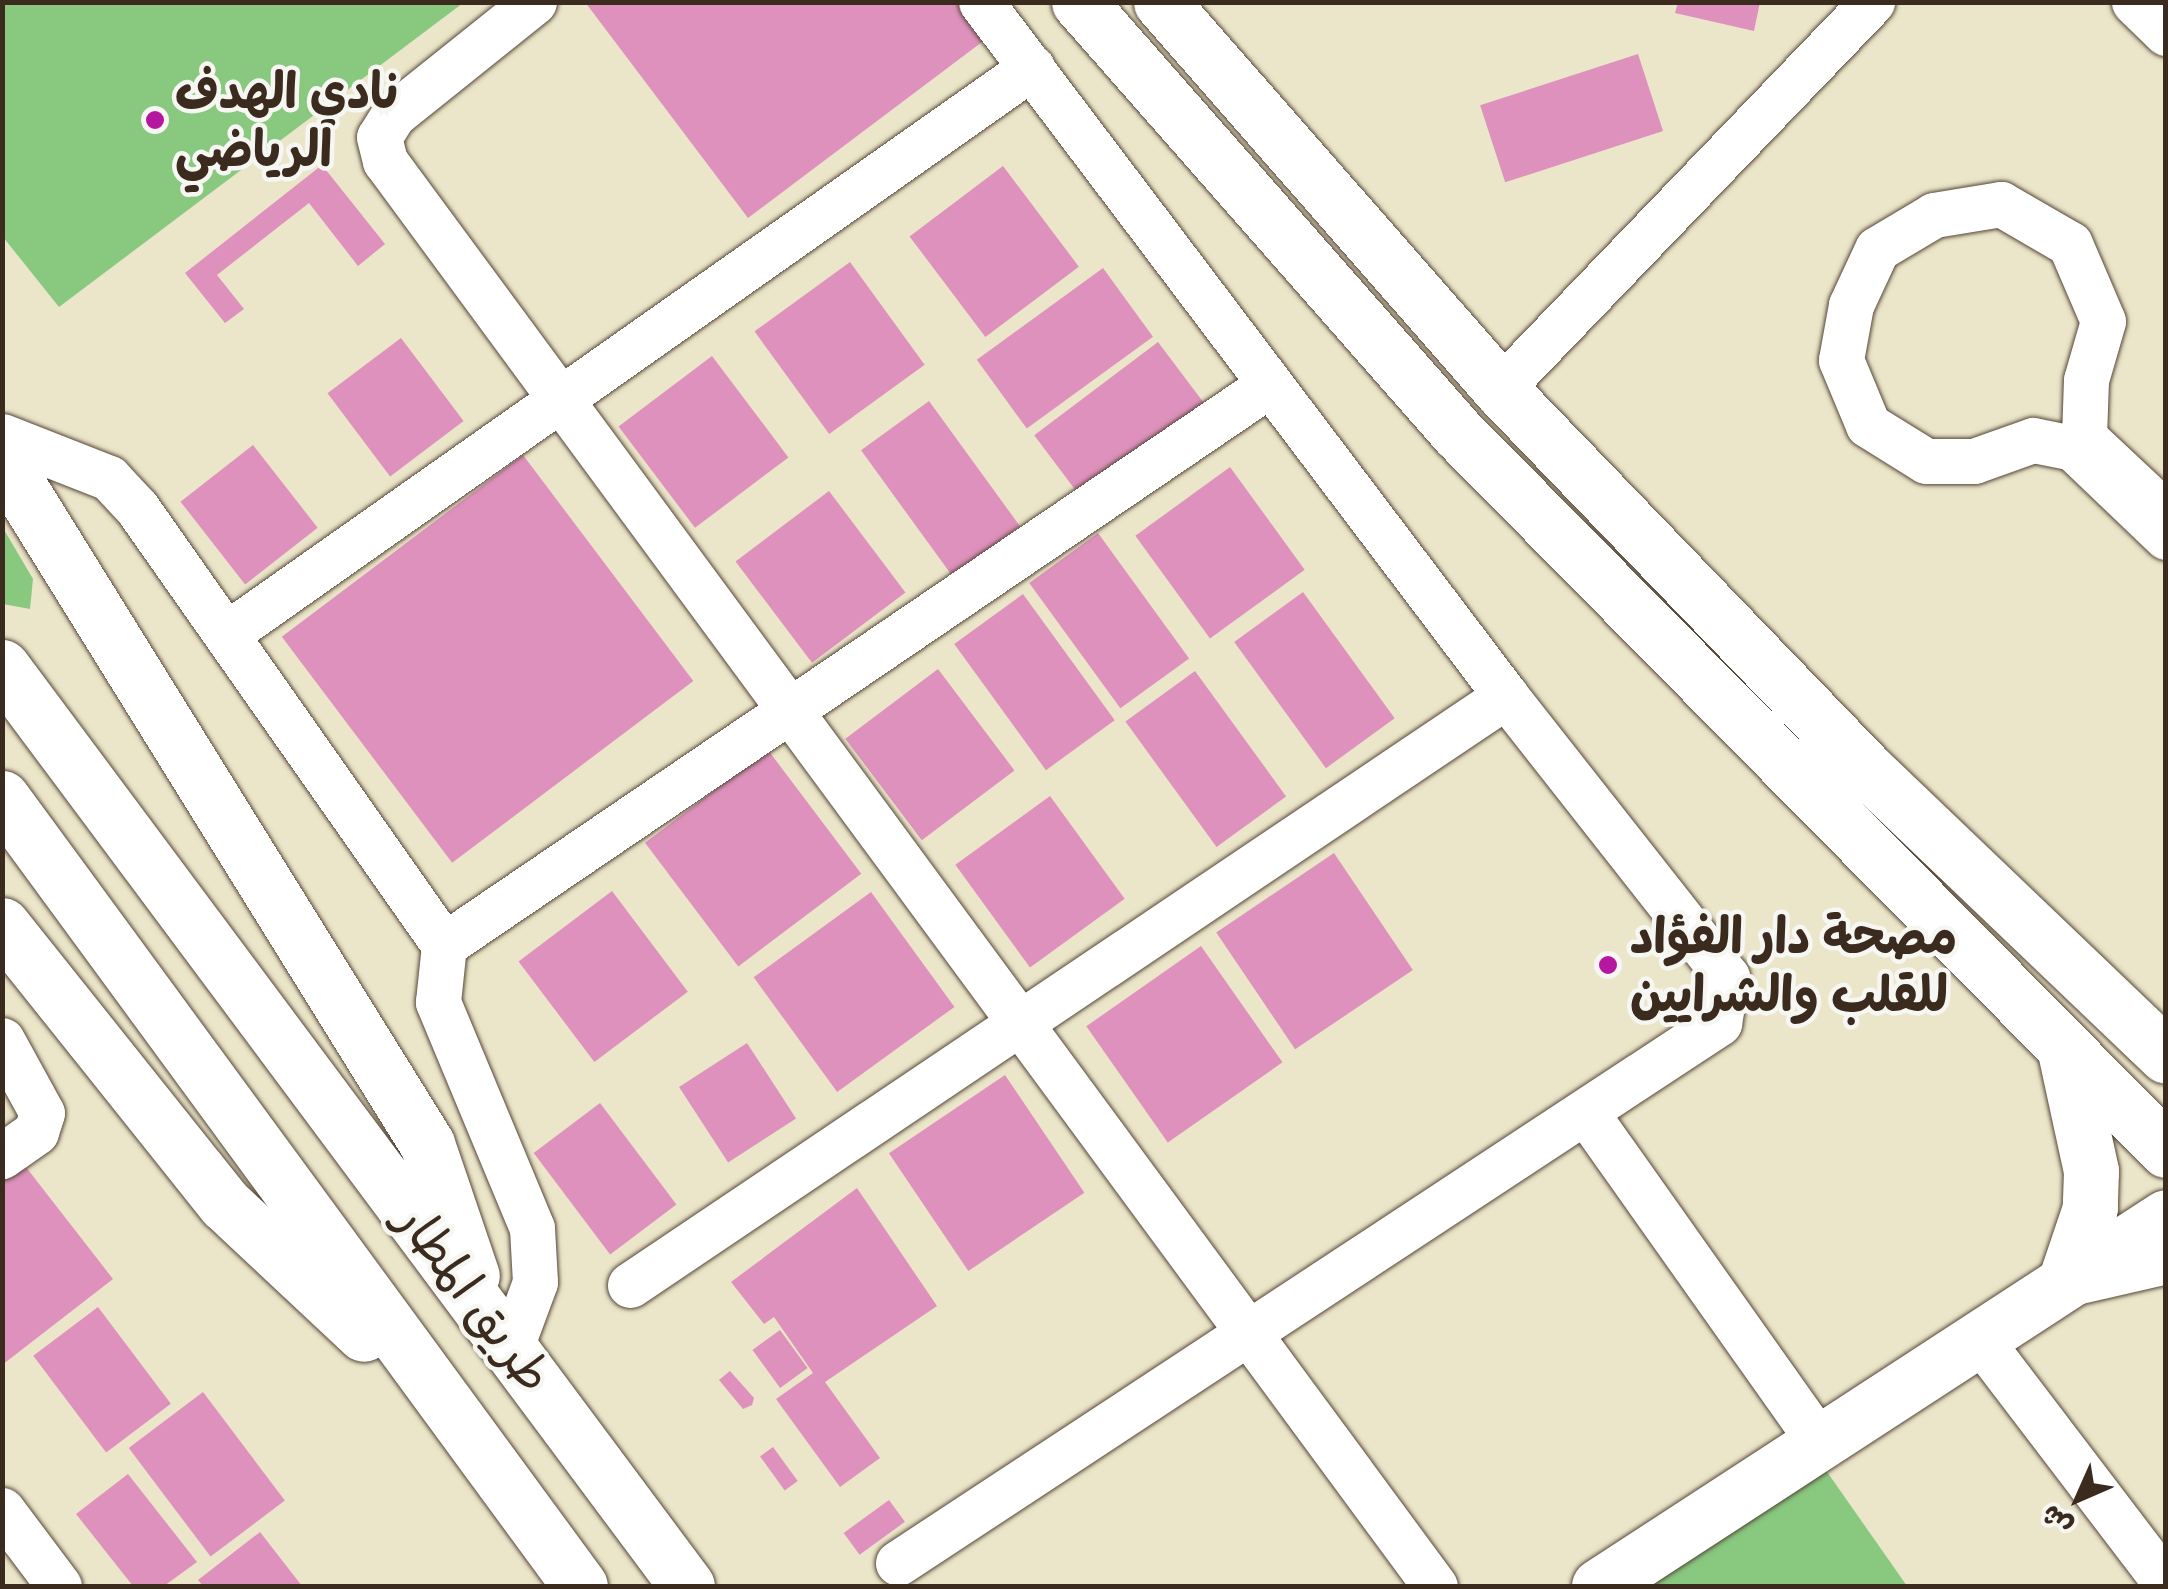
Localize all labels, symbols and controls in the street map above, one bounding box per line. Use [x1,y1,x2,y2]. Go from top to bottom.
place label: نادي الهدف الرياضي [175,61,398,178]
marker: نادي الهدف الرياضي [144,109,166,131]
place label: مصحة دار الفؤاد للقلب والشرايين [1630,906,1957,1024]
marker: مصحة دار الفؤاد للقلب والشرايين [1595,952,1621,978]
street label: طريق المطار [383,1191,565,1405]
north arrow [2028,1449,2128,1549]
text: ش [2033,1497,2080,1544]

